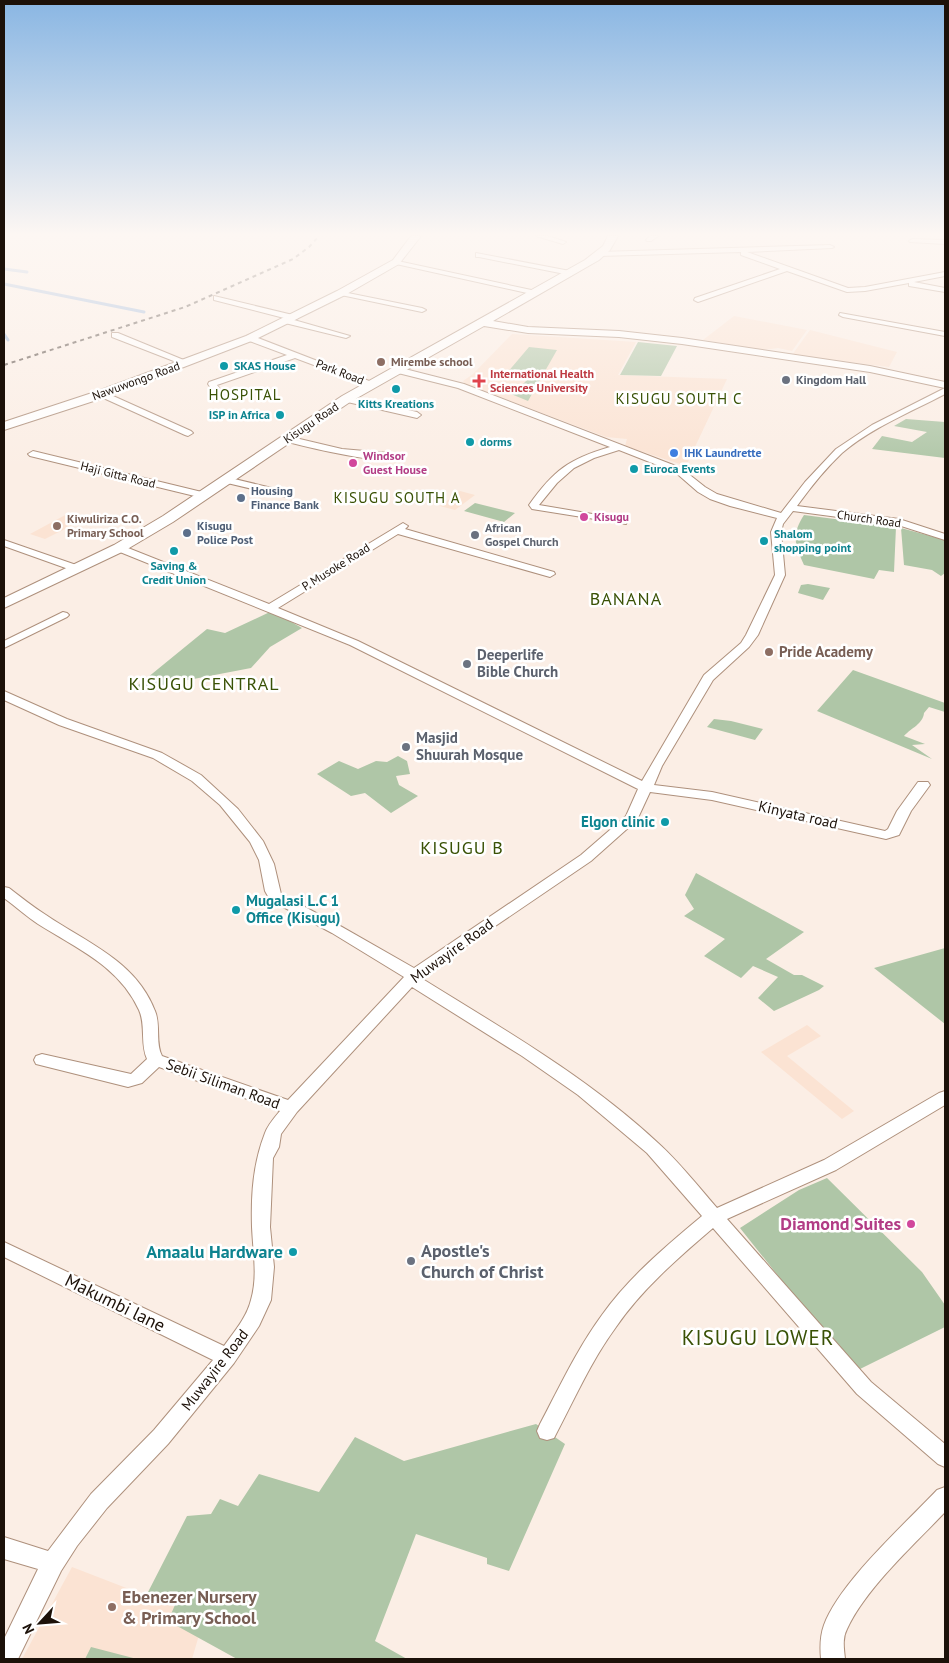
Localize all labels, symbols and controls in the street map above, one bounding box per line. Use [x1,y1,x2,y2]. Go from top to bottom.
place label: Mirembe school [391,354,473,369]
street label: Park Road [314,356,366,388]
marker: Mirembe school [375,356,387,368]
street label: Nawuwongo Road [90,358,182,403]
place label: SKAS House [234,358,296,373]
marker: SKAS House [218,360,230,372]
place label: International Health Sciences University [490,366,594,395]
place label: Kingdom Hall [796,372,867,387]
marker: International Health Sciences University [472,374,486,388]
marker: Kingdom Hall [780,374,792,386]
marker: Kitts Kreations [390,383,402,395]
district label: HOSPITAL [209,385,281,404]
district label: KISUGU SOUTH C [615,389,743,408]
place label: Kitts Kreations [358,396,434,411]
street label: Kisugu Road [280,399,341,447]
place label: ISP in Africa [209,407,270,422]
marker: ISP in Africa [274,409,286,421]
place label: dorms [480,434,512,449]
marker: dorms [464,436,476,448]
place label: IHK Laundrette [684,445,762,460]
marker: IHK Laundrette [668,447,680,459]
place label: Windsor Guest House [363,448,427,477]
marker: Windsor Guest House [347,457,359,469]
street label: Haji Gitta Road [79,458,157,491]
place label: Euroca Events [644,461,715,476]
marker: Euroca Events [628,463,640,475]
place label: Housing Finance Bank [251,483,319,512]
district label: KISUGU SOUTH A [334,488,460,507]
marker: Housing Finance Bank [235,492,247,504]
street label: Church Road [836,507,902,530]
place label: Kisugu [594,509,629,524]
place label: Kiwuliriza C.O. Primary School [67,511,144,540]
marker: Kisugu [578,511,590,523]
place label: Kisugu Police Post [197,518,254,547]
marker: Kiwuliriza C.O. Primary School [51,520,63,532]
place label: African Gospel Church [485,520,558,549]
place label: Shalom shopping point [774,526,852,555]
marker: Kisugu Police Post [181,527,193,539]
marker: African Gospel Church [469,529,481,541]
marker: Shalom shopping point [758,535,770,547]
street label: P. Musoke Road [299,540,373,594]
marker: Saving & Credit Union [168,545,180,557]
place label: Saving & Credit Union [142,558,206,587]
district label: BANANA [590,587,662,610]
place label: Pride Academy [779,642,874,661]
place label: Deeperlife Bible Church [477,645,558,681]
marker: Pride Academy [763,646,775,658]
marker: Deeperlife Bible Church [461,658,473,670]
district label: KISUGU CENTRAL [128,672,280,695]
place label: Masjid Shuurah Mosque [416,728,523,764]
marker: Masjid Shuurah Mosque [400,741,412,753]
street label: Kinyata road [757,796,840,833]
place label: Elgon clinic [581,812,656,831]
marker: Elgon clinic [659,816,671,828]
district label: KISUGU B [420,836,504,859]
place label: Mugalasi L.C 1 Office (Kisugu) [246,891,340,927]
marker: Mugalasi L.C 1 Office (Kisugu) [230,904,242,916]
street label: Muwayire Road [407,914,497,987]
street label: Sebii Siliman Road [164,1054,283,1113]
place label: Diamond Suites [780,1212,901,1235]
marker: Diamond Suites [905,1218,917,1230]
place label: Apostle's Church of Christ [421,1239,544,1283]
place label: Amaalu Hardware [146,1240,283,1263]
marker: Amaalu Hardware [287,1246,299,1258]
marker: Apostle's Church of Christ [405,1255,417,1267]
street label: Makumbi lane [61,1268,169,1337]
district label: KISUGU LOWER [682,1324,834,1351]
street label: Muwayire Road [177,1325,252,1414]
place label: Ebenezer Nursery & Primary School [122,1585,257,1629]
north arrow [15,1598,65,1648]
marker: Ebenezer Nursery & Primary School [106,1601,118,1613]
text: N [18,1621,38,1637]

